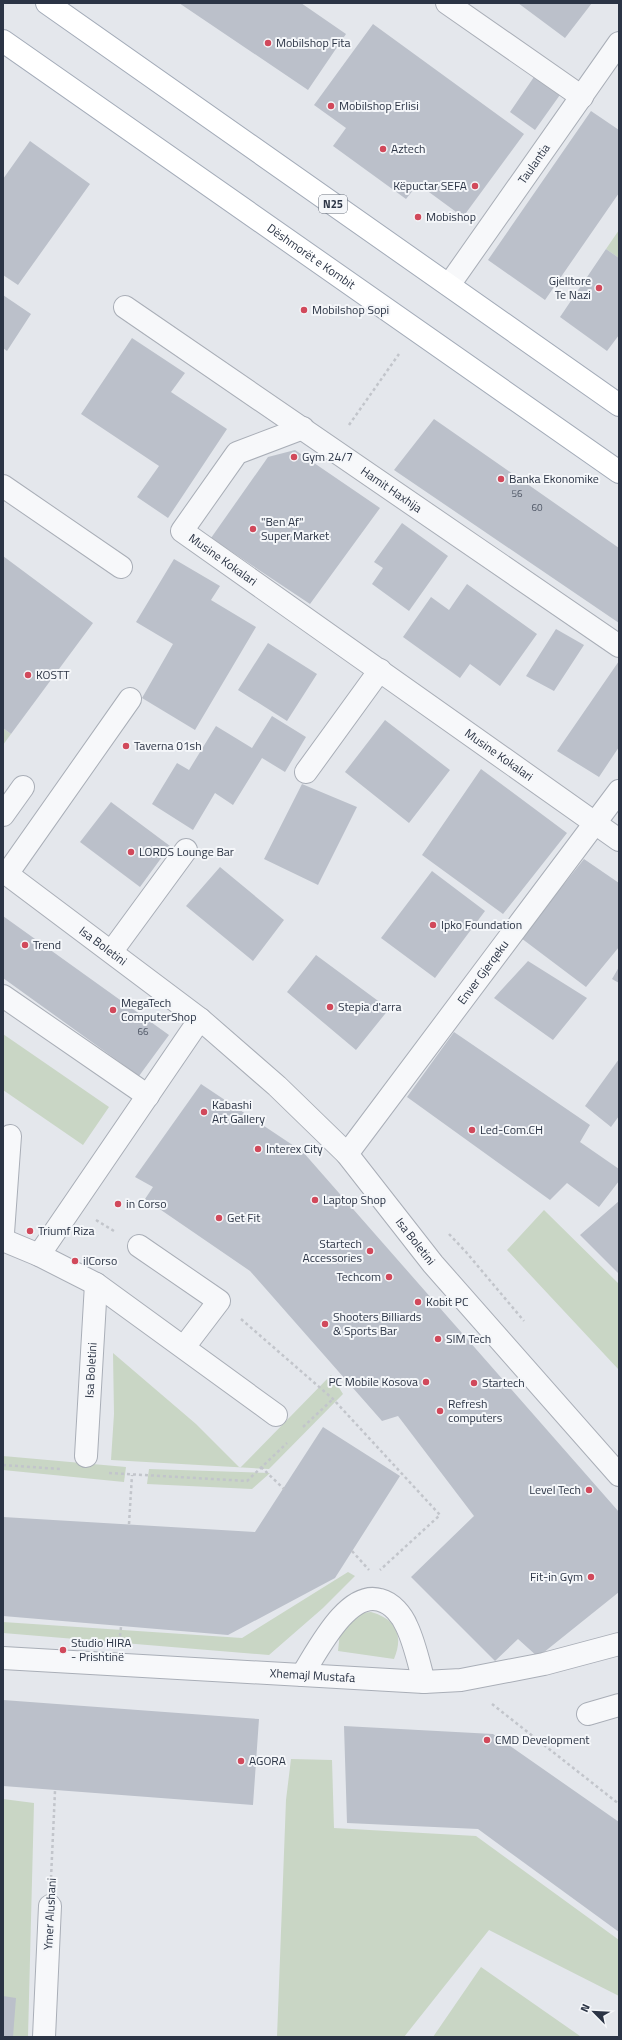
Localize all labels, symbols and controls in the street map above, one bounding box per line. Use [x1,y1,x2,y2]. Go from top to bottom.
place label: Mobilshop Fita [276,33,351,52]
marker: Mobilshop Fita [263,38,273,48]
place label: Mobilshop Erlisi [339,96,419,115]
marker: Mobilshop Erlisi [326,101,336,111]
place label: Aztech [391,139,426,158]
street label: Taulantia [513,139,555,188]
marker: Aztech [378,144,388,154]
place label: Këpuctar SEFA [393,176,467,195]
marker: Këpuctar SEFA [470,181,480,191]
road number: N25 [319,195,347,213]
place label: Mobishop [426,207,476,226]
marker: Mobishop [413,212,423,222]
street label: Dëshmorët e Kombit [263,219,360,294]
place label: Gjelltore Te Nazi [549,271,591,304]
marker: Gjelltore Te Nazi [594,283,604,293]
place label: Mobilshop Sopi [312,300,389,319]
marker: Mobilshop Sopi [299,305,309,315]
place label: Gym 24/7 [302,447,353,466]
marker: Gym 24/7 [289,452,299,462]
street label: Hamit Haxhija [357,461,426,517]
place label: Banka Ekonomike [509,469,599,488]
marker: Banka Ekonomike [496,474,506,484]
house number: 56 [511,486,523,501]
house number: 60 [531,500,543,515]
place label: "Ben Af" Super Market [261,512,330,545]
marker: "Ben Af" Super Market [248,524,258,534]
street label: Musine Kokalari [185,529,261,590]
place label: KOSTT [36,665,70,684]
marker: KOSTT [23,670,33,680]
street label: Musine Kokalari [461,724,537,785]
place label: Taverna 01sh [134,736,202,755]
marker: Taverna 01sh [121,741,131,751]
place label: LORDS Lounge Bar [139,842,234,861]
marker: LORDS Lounge Bar [126,847,136,857]
place label: Ipko Foundation [441,915,522,934]
marker: Ipko Foundation [428,920,438,930]
street label: Isa Boletini [75,921,131,970]
place label: Trend [33,935,61,954]
street label: Enver Gjerqeku [452,936,513,1008]
marker: Trend [20,940,30,950]
place label: MegaTech ComputerShop [121,993,197,1026]
place label: Stepia d'arra [338,997,401,1016]
marker: Stepia d'arra [325,1002,335,1012]
marker: MegaTech ComputerShop [108,1005,118,1015]
house number: 66 [137,1024,149,1039]
place label: Kabashi Art Gallery [212,1095,265,1128]
marker: Kabashi Art Gallery [199,1107,209,1117]
place label: Led-Com.CH [480,1120,543,1139]
marker: Led-Com.CH [467,1125,477,1135]
place label: Interex City [266,1139,323,1158]
marker: Interex City [253,1144,263,1154]
place label: Laptop Shop [323,1190,386,1209]
place label: in Corso [126,1194,167,1213]
marker: Laptop Shop [310,1195,320,1205]
marker: in Corso [113,1199,123,1209]
place label: Get Fit [227,1208,261,1227]
marker: Get Fit [214,1213,224,1223]
street label: Isa Boletini [391,1213,440,1269]
place label: Triumf Riza [38,1221,95,1240]
marker: Triumf Riza [25,1226,35,1236]
place label: Startech Accessories [303,1234,362,1267]
marker: Startech Accessories [365,1246,375,1256]
place label: ilCorso [83,1251,117,1270]
marker: ilCorso [70,1256,80,1266]
place label: Techcom [337,1267,381,1286]
marker: Techcom [384,1272,394,1282]
place label: Kobit PC [426,1292,469,1311]
marker: Kobit PC [413,1297,423,1307]
place label: Shooters Billiards & Sports Bar [333,1307,422,1340]
marker: Shooters Billiards & Sports Bar [320,1319,330,1329]
place label: SIM Tech [446,1329,491,1348]
marker: SIM Tech [433,1334,443,1344]
street label: Isa Boletini [79,1342,102,1398]
place label: PC Mobile Kosova [328,1372,418,1391]
place label: Startech [482,1373,525,1392]
marker: PC Mobile Kosova [421,1377,431,1387]
marker: Startech [469,1378,479,1388]
place label: Refresh computers [448,1394,503,1427]
marker: Refresh computers [435,1406,445,1416]
place label: Level Tech [529,1480,581,1499]
marker: Level Tech [584,1485,594,1495]
place label: Fit-in Gym [530,1567,583,1586]
marker: Fit-in Gym [586,1572,596,1582]
place label: Studio HIRA - Prishtinë [71,1633,131,1666]
marker: Studio HIRA - Prishtinë [58,1645,68,1655]
street label: Xhemajl Mustafa [269,1663,356,1687]
place label: CMD Development [495,1730,590,1749]
marker: CMD Development [482,1735,492,1745]
place label: AGORA [249,1751,286,1770]
marker: AGORA [236,1756,246,1766]
street label: Ymer Alushani [38,1878,61,1950]
north arrow [574,1992,614,2032]
text: N [576,2001,594,2015]

